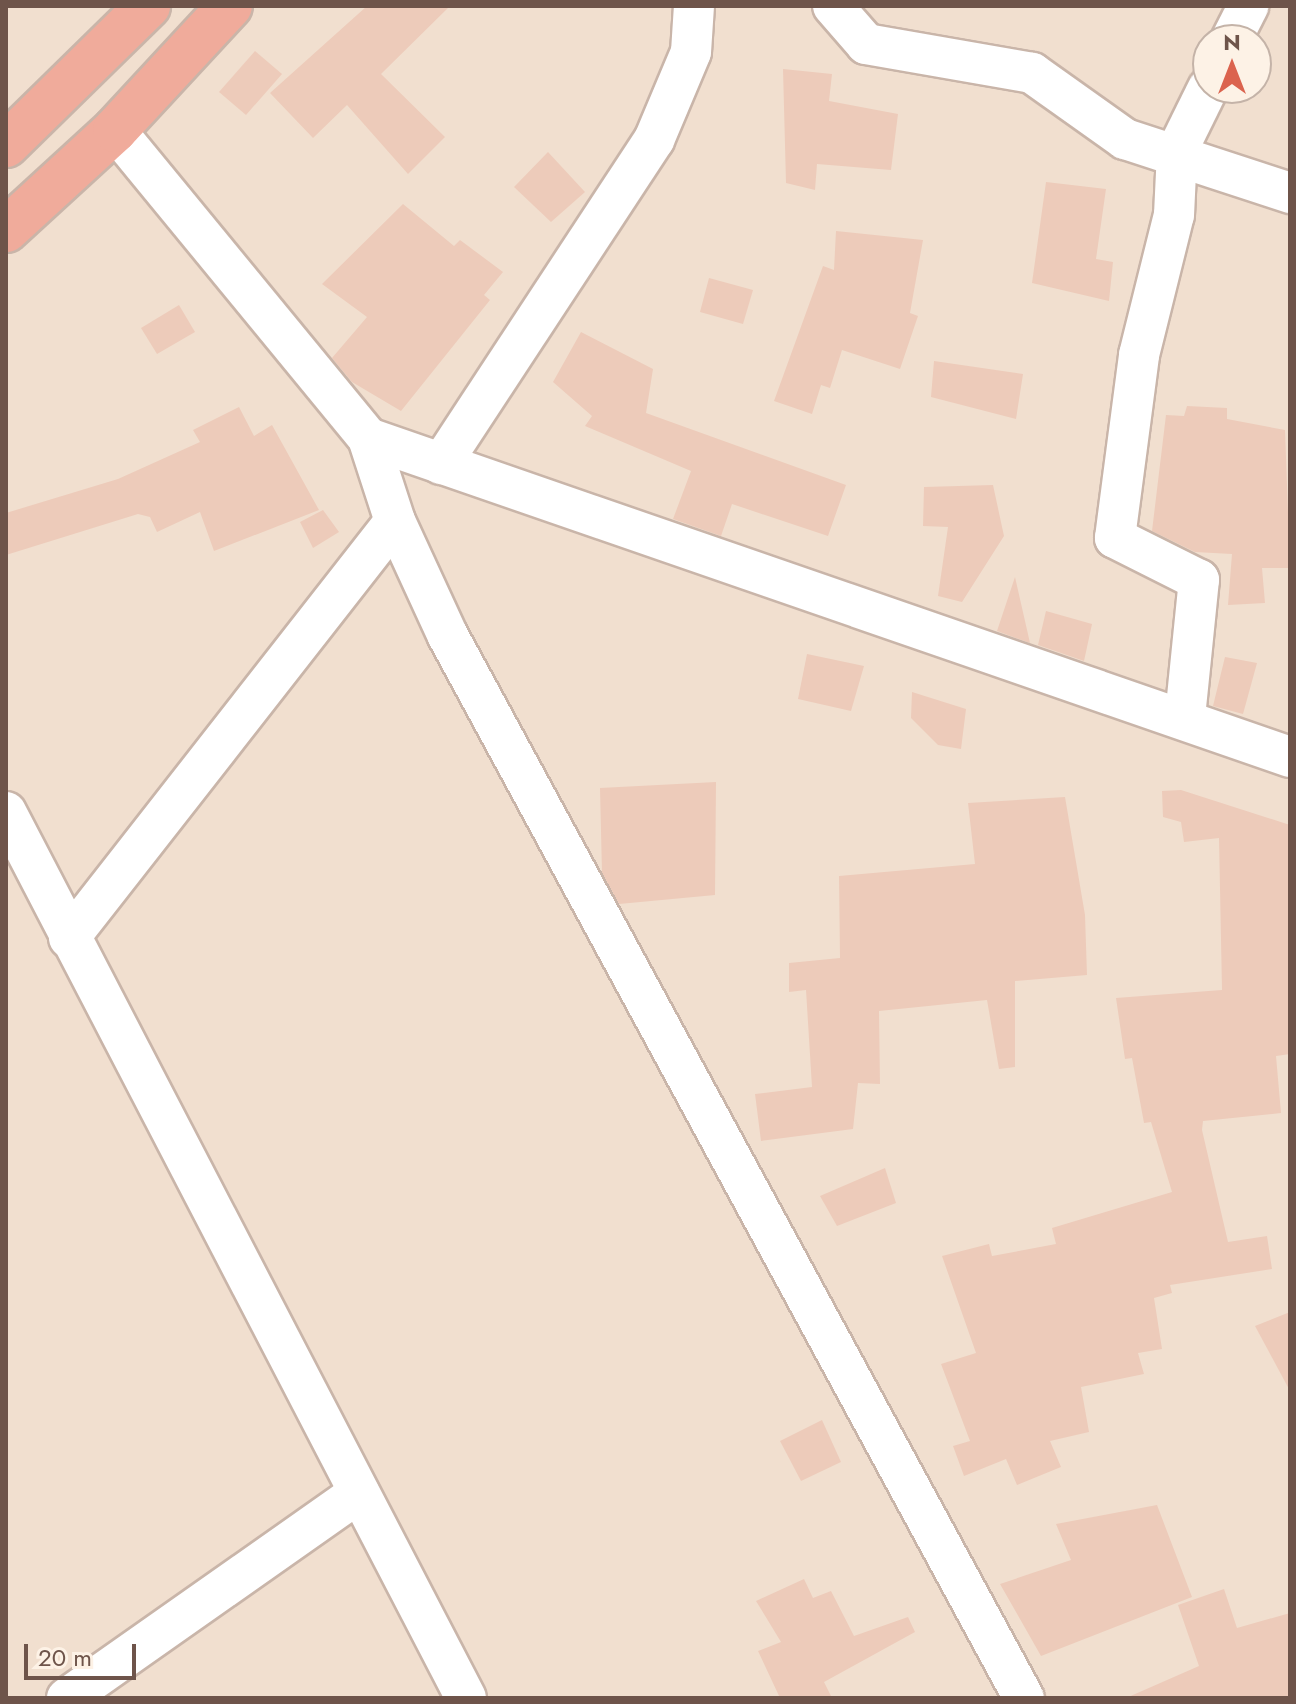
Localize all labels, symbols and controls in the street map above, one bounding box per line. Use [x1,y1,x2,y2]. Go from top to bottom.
north arrow [1192,24,1272,104]
text: N [1223,26,1241,58]
scale bar [28,1628,140,1678]
text: 20 m [38,1640,92,1675]

